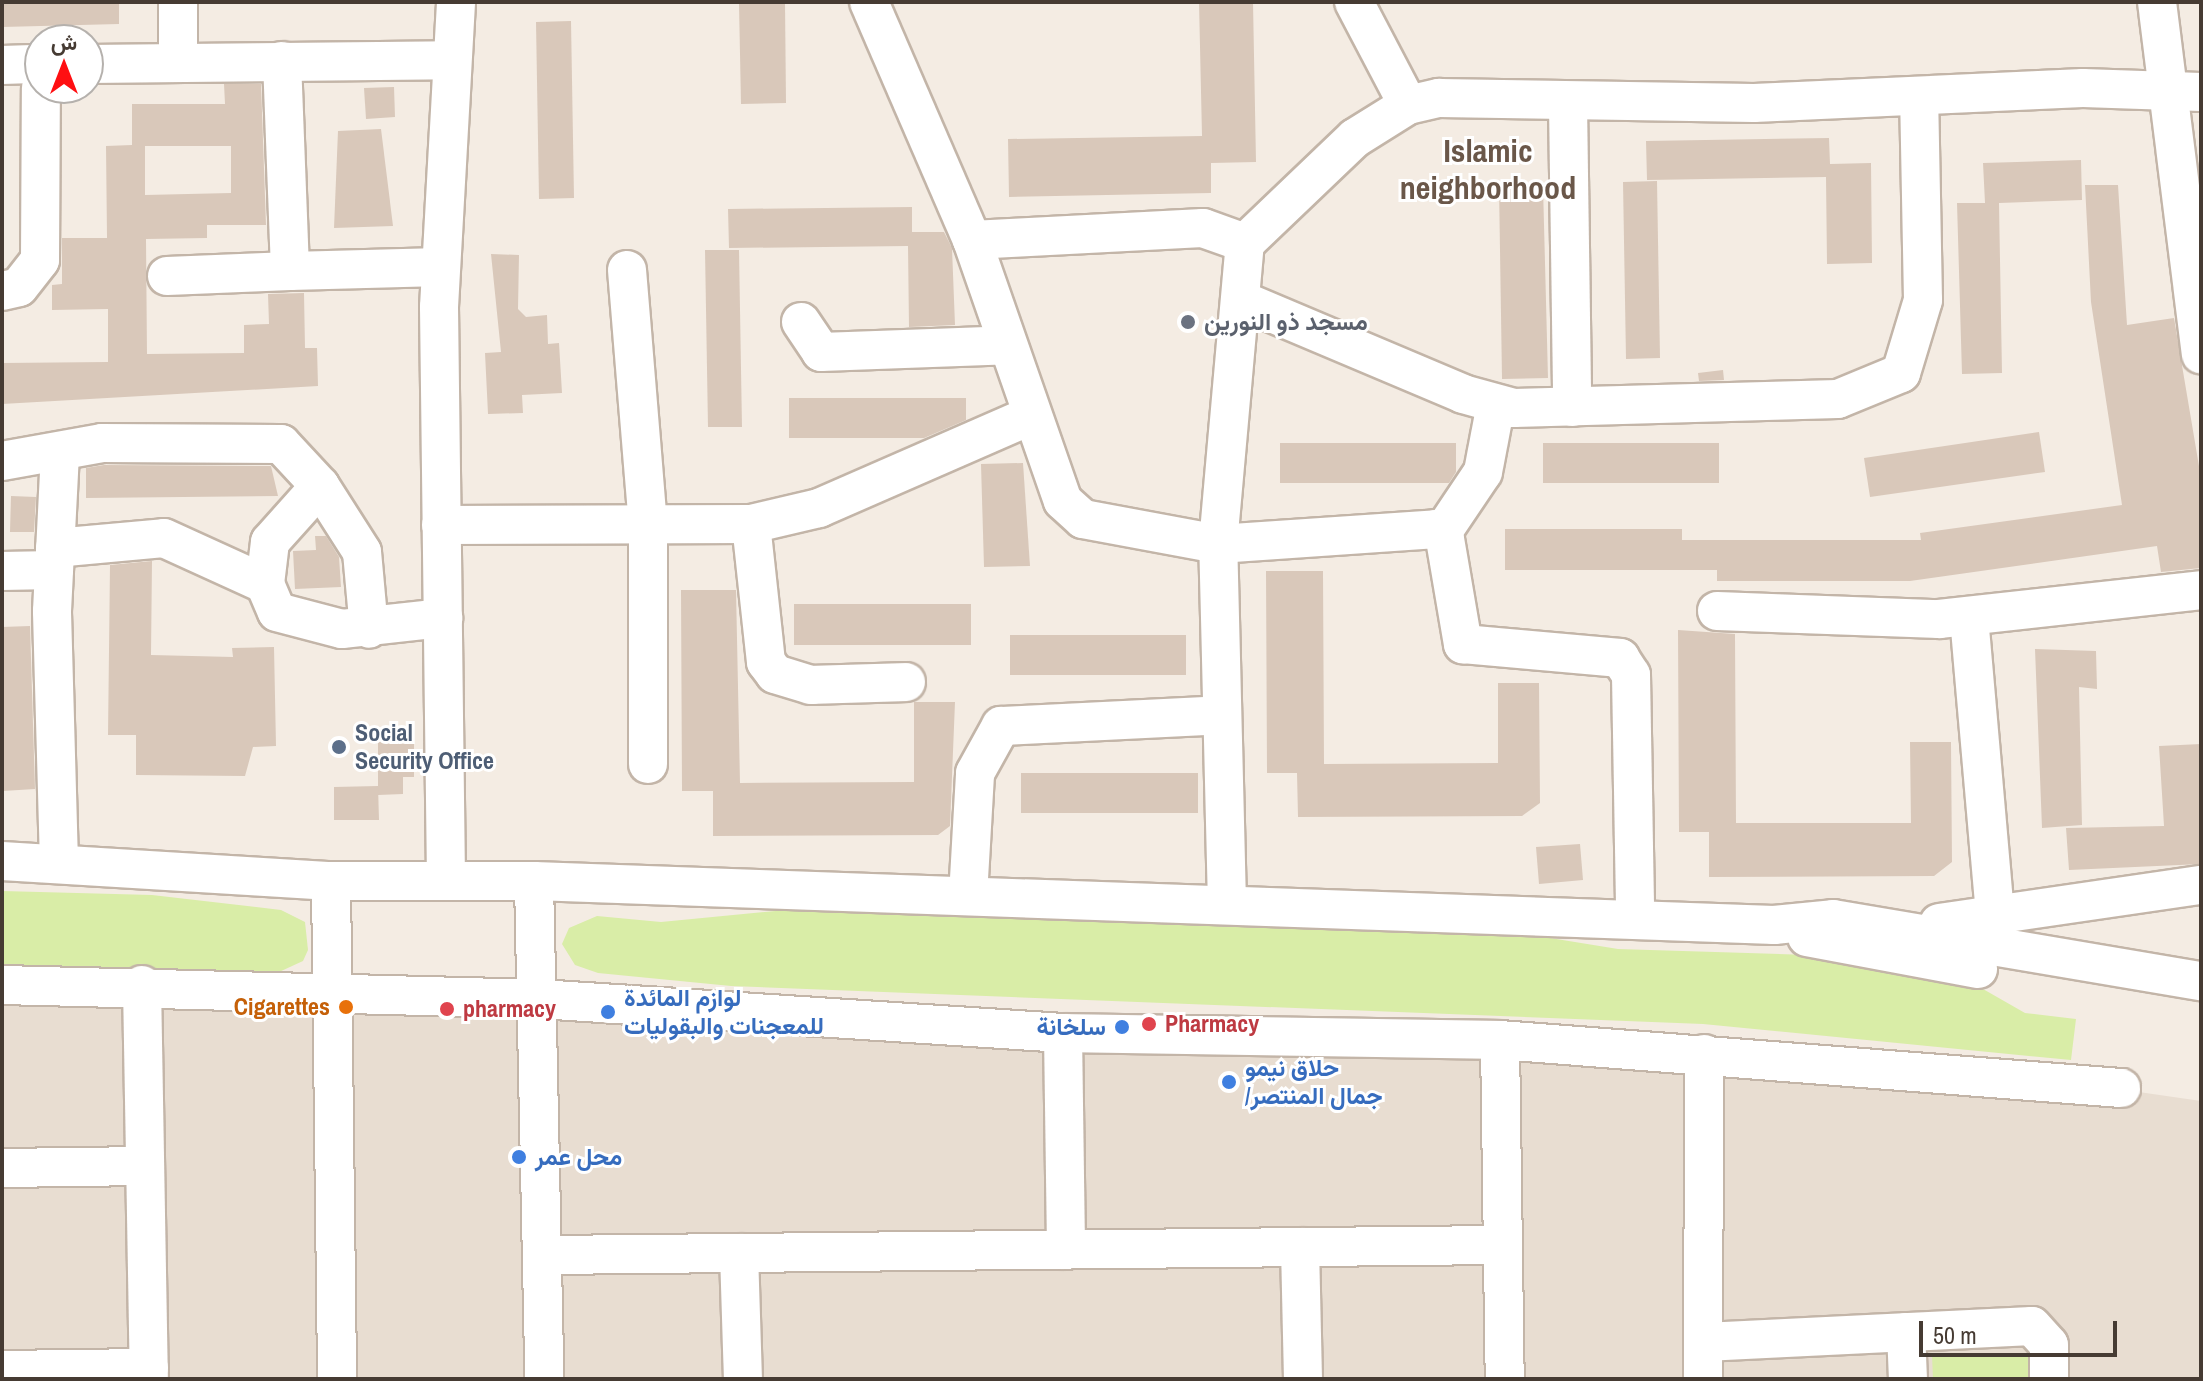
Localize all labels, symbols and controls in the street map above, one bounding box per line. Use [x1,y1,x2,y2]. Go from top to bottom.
north arrow [24,24,104,104]
text: ش [51,27,77,57]
district label: Islamic neighborhood [1400,133,1576,208]
place label: مسجد ذو النورين [1204,308,1368,336]
marker: مسجد ذو النورين [1179,313,1197,331]
place label: Social Security Office [355,719,494,775]
marker: Social Security Office [330,738,348,756]
place label: لوازم المائدة للمعجنات والبقوليات [624,984,824,1040]
place label: Cigarettes [234,993,330,1021]
place label: pharmacy [463,995,556,1023]
marker: Cigarettes [337,998,355,1016]
marker: pharmacy [438,1000,456,1018]
marker: لوازم المائدة للمعجنات والبقوليات [599,1003,617,1021]
place label: Pharmacy [1165,1010,1259,1038]
place label: سلخانة [1036,1013,1106,1041]
marker: Pharmacy [1140,1015,1158,1033]
marker: سلخانة [1113,1018,1131,1036]
place label: حلاق نيمو /جمال المنتصر [1245,1054,1383,1110]
marker: حلاق نيمو /جمال المنتصر [1220,1073,1238,1091]
place label: محل عمر [535,1143,622,1171]
marker: محل عمر [510,1148,528,1166]
scale bar [1923,1305,2121,1355]
text: 50 m [1933,1319,1977,1351]

